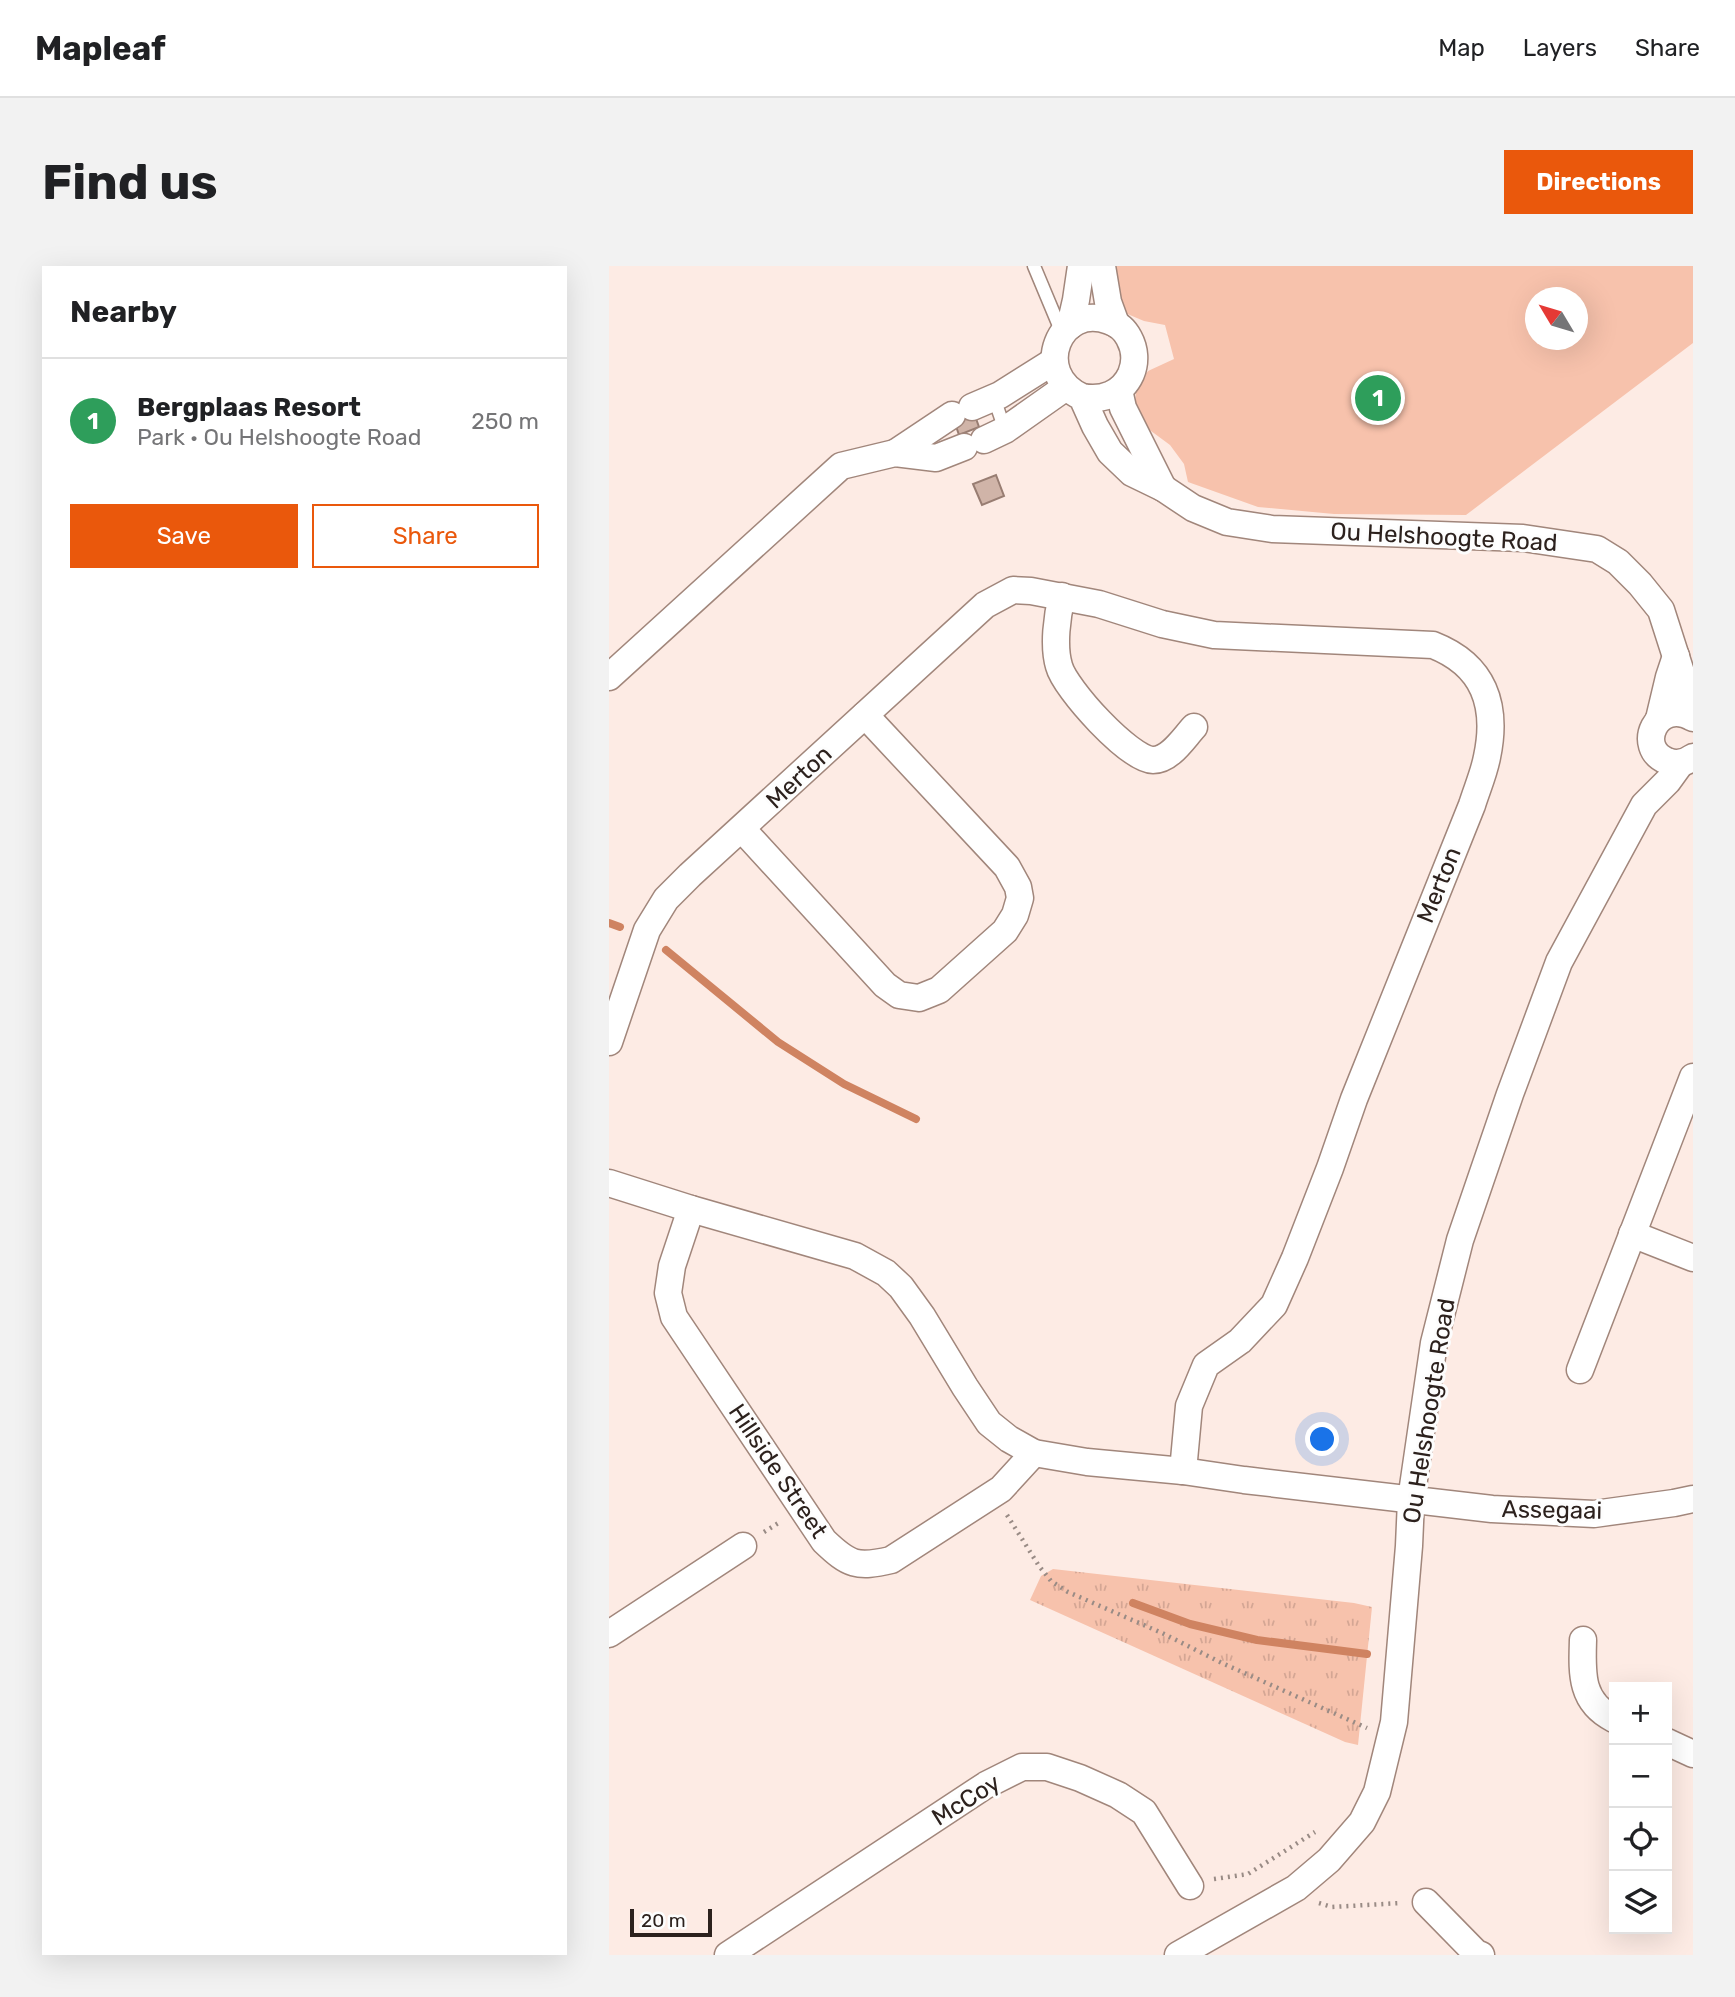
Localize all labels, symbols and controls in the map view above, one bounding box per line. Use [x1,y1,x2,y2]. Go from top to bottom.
text: Mapleaf [35,29,166,68]
text: Map [1438,34,1485,62]
text: Layers [1523,34,1597,62]
text: Share [1635,34,1700,62]
button: Directions [1504,150,1693,214]
text: Find us [42,153,218,211]
north arrow [1525,287,1588,350]
text: Nearby [70,294,177,330]
pin: 1 [1355,372,1401,424]
text: Bergplaas Resort [137,392,361,423]
text: 1 [87,407,99,435]
text: 250 m [471,407,539,435]
text: Park · Ou Helshoogte Road [137,423,421,451]
button: Save [70,504,298,568]
button: Share [312,504,539,568]
street label: Ou Helshoogte Road [1330,517,1558,557]
street label: Merton [760,740,838,814]
street label: Merton [1411,843,1467,927]
street label: Ou Helshoogte Road [1397,1297,1461,1525]
street label: Hillside Street [723,1399,833,1543]
your location [1305,1422,1339,1456]
street label: Assegaai [1501,1495,1603,1525]
map controls [1609,1682,1672,1934]
button: + [1609,1682,1672,1745]
button: − [1609,1745,1672,1808]
street label: McCoy [927,1768,1005,1832]
button: locate [1609,1808,1672,1871]
button: layers [1609,1871,1672,1934]
scale bar [630,1906,712,1938]
text: 20 m [641,1909,686,1932]

